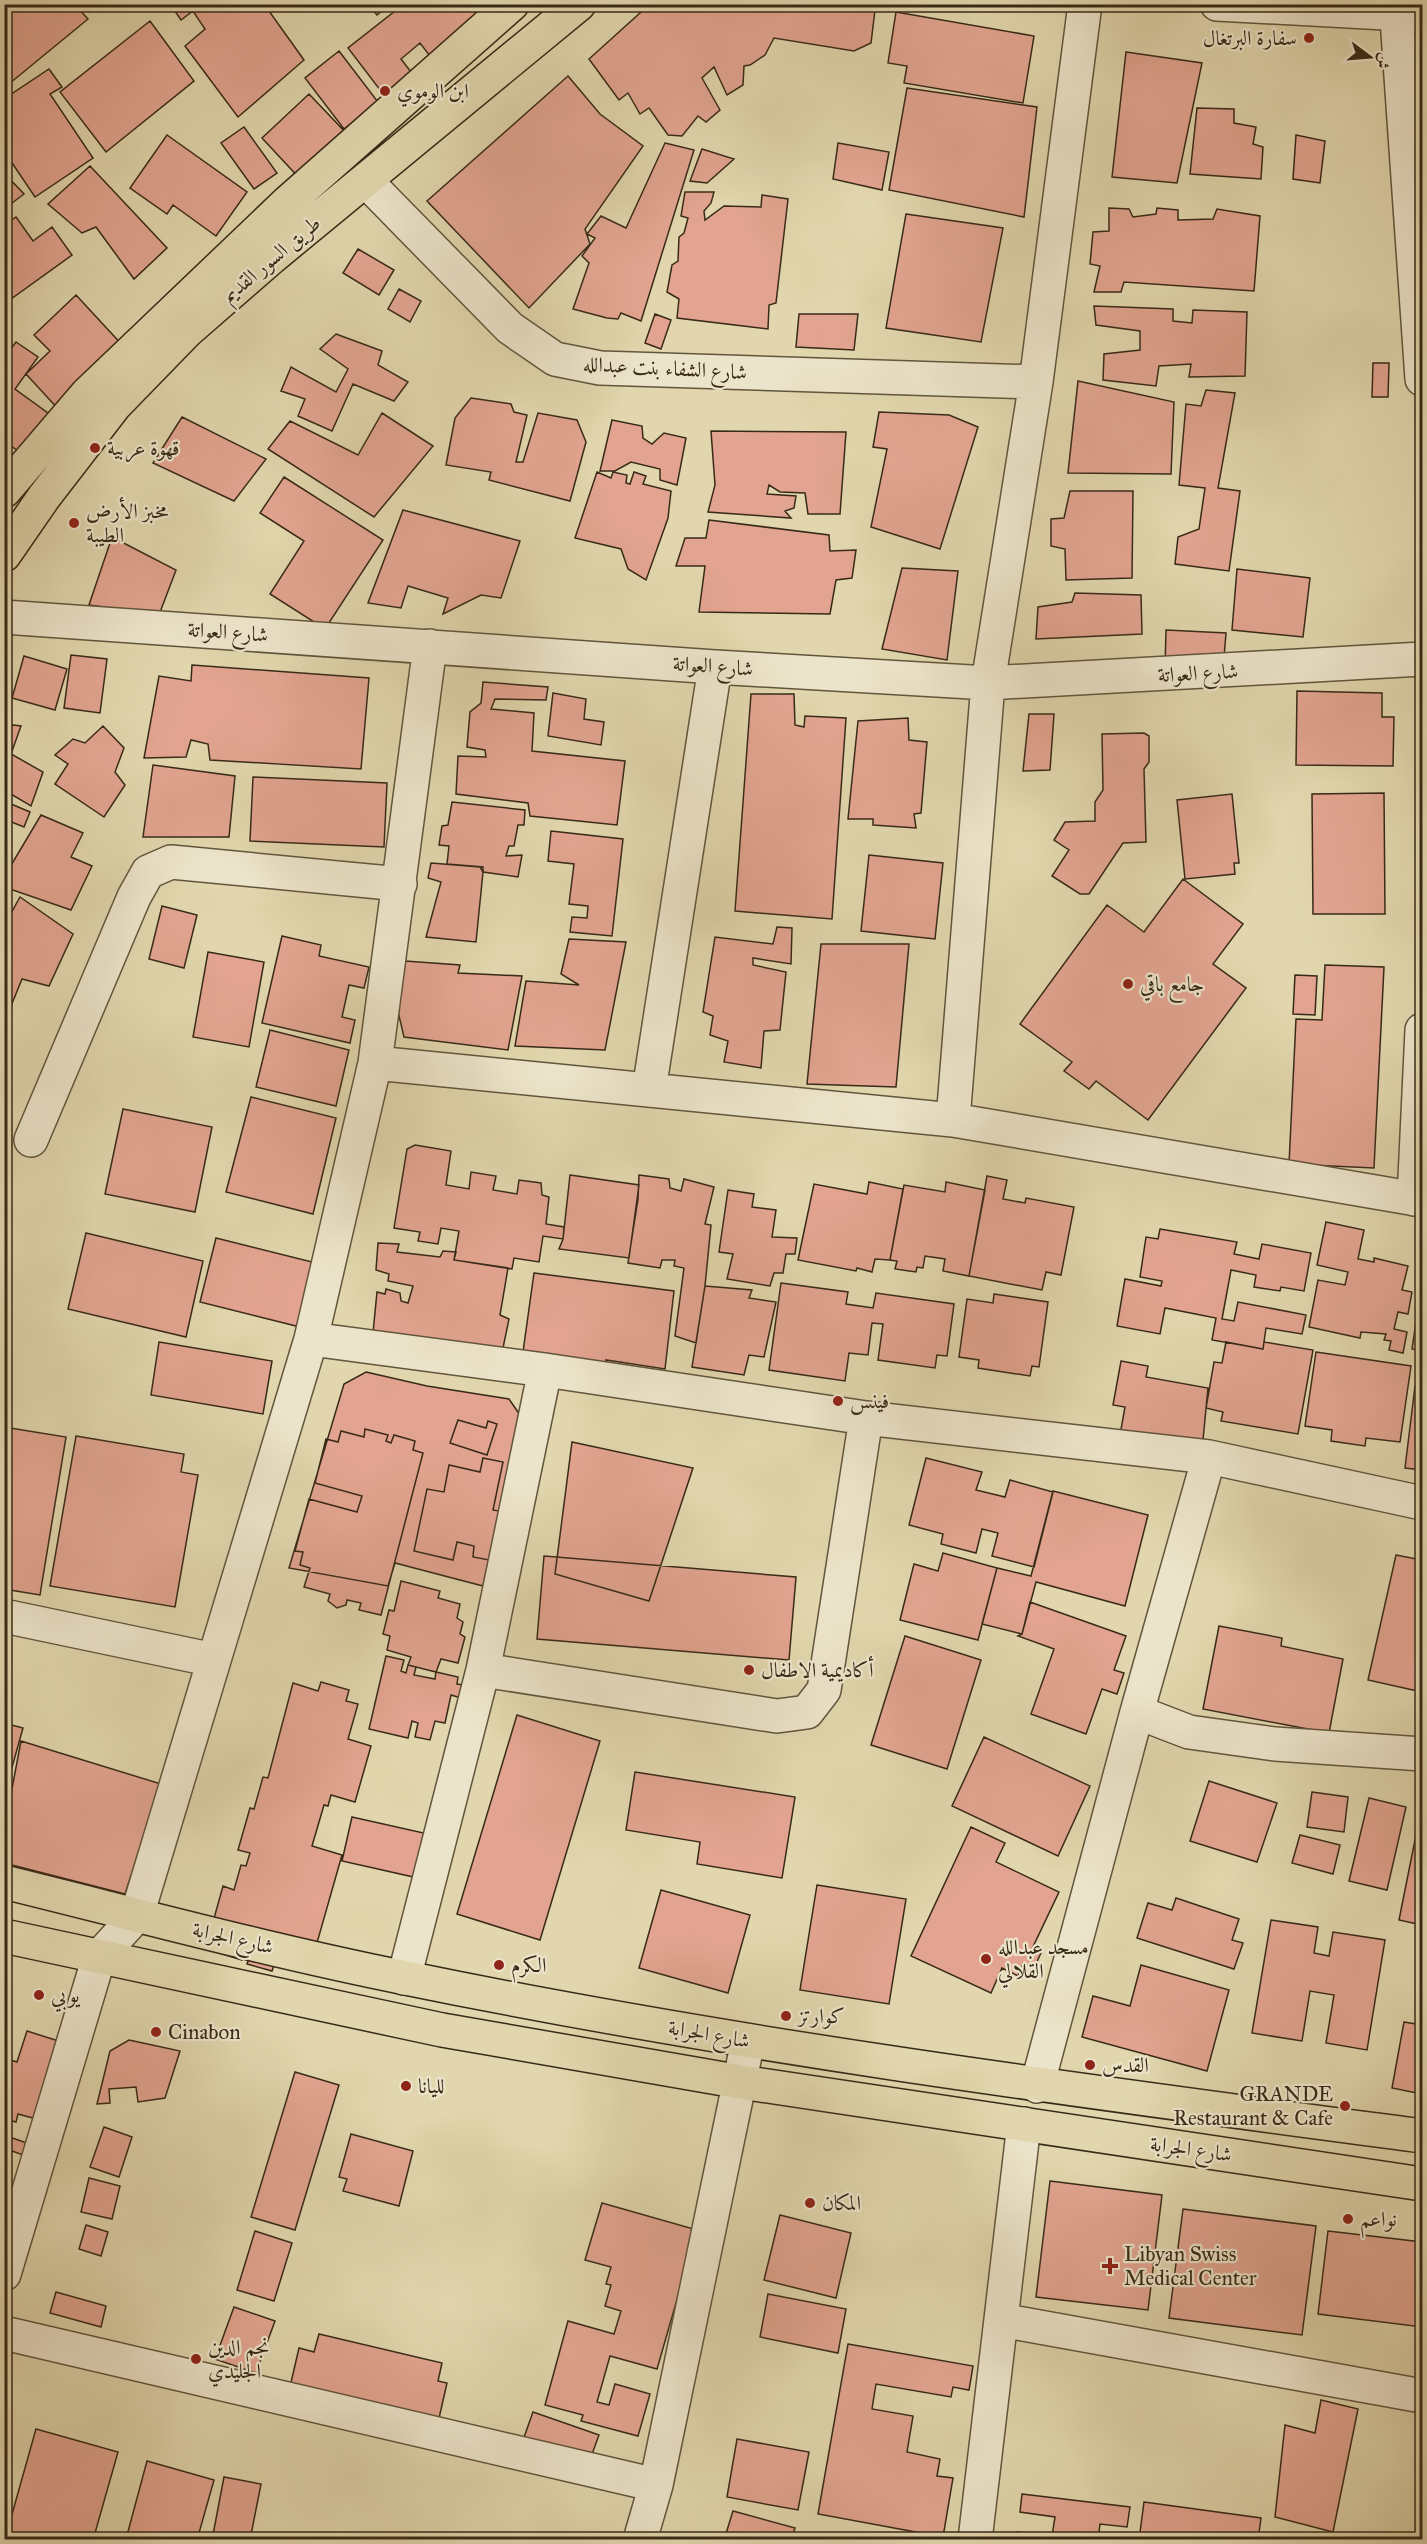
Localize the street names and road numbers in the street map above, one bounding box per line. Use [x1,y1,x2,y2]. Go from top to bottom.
street label: طريق السور القديم [216,210,329,312]
street label: شارع الشفاء بنت عبدالله [582,351,748,390]
street label: شارع العواتة [187,616,269,653]
street label: شارع العواتة [672,650,754,687]
street label: شارع العواتة [1157,658,1239,693]
street label: شارع الجرابة [189,1916,276,1965]
street label: شارع الجرابة [665,2014,752,2059]
street label: شارع الجرابة [1148,2130,1234,2173]

